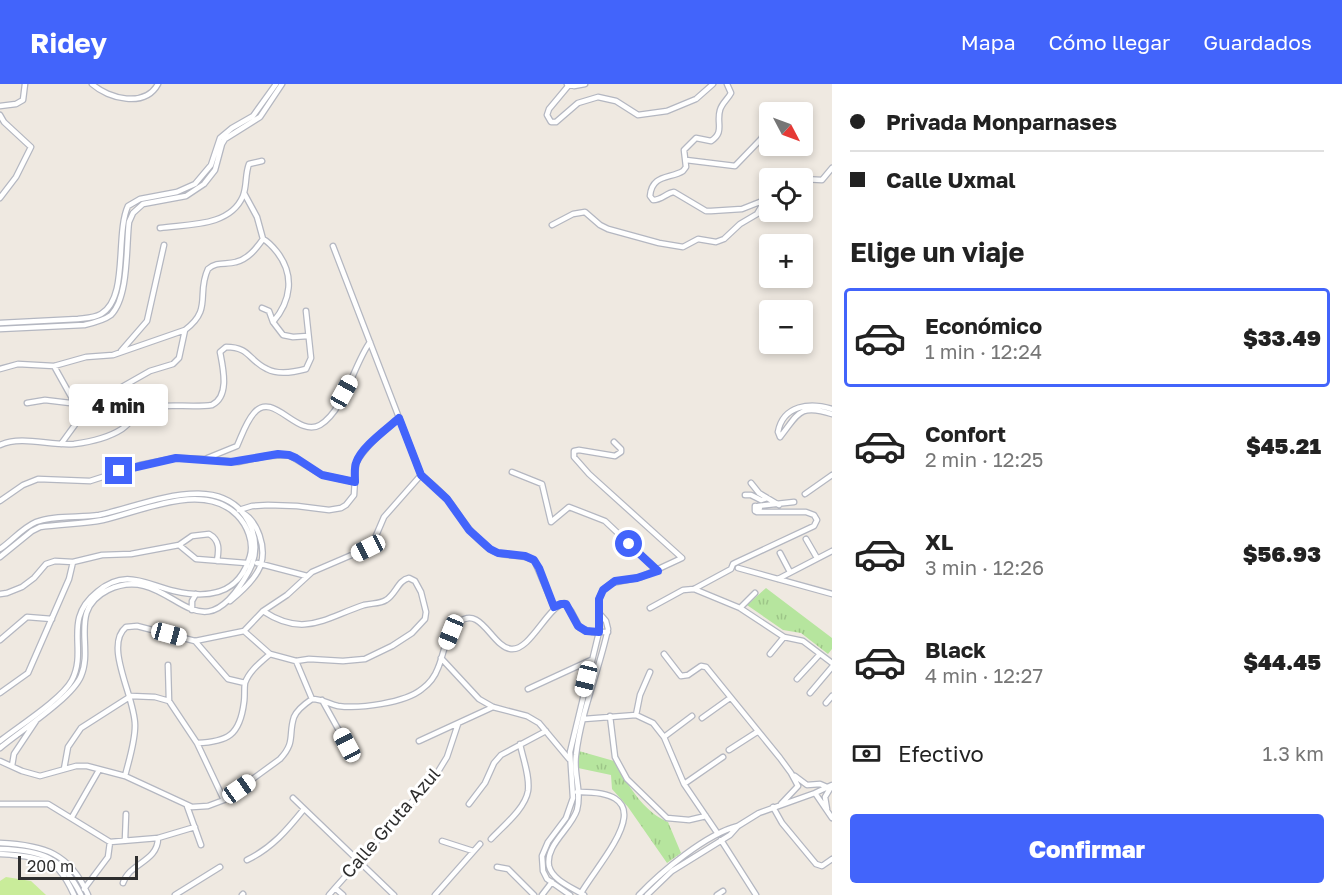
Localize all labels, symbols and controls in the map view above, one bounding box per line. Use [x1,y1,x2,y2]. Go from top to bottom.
text: Ridey [30,26,107,59]
text: Mapa [961,29,1016,55]
text: Cómo llegar [1049,29,1170,55]
text: Guardados [1203,29,1312,55]
north arrow [759,102,813,156]
map controls [759,102,813,354]
text: Privada Monparnases [886,108,1117,135]
text: Calle Uxmal [886,166,1016,193]
button: locate [759,168,813,222]
button: + [759,234,813,288]
text: Elige un viaje [850,236,1024,268]
button: − [759,300,813,354]
icon: car [853,311,907,365]
text: Económico [925,312,1042,339]
text: $33.49 [1243,324,1321,351]
text: 1 min · 12:24 [925,339,1042,363]
car [327,372,361,412]
callout: 4 min [70,384,168,426]
text: 4 min [92,393,145,417]
icon: car [853,419,907,473]
text: Confort [925,420,1006,447]
text: $45.21 [1246,432,1321,459]
text: 2 min · 12:25 [925,447,1043,471]
route end [105,457,132,484]
icon: car [853,527,907,581]
text: XL [925,528,953,555]
route start [615,530,642,557]
car [348,532,388,564]
text: $56.93 [1243,540,1321,567]
text: 3 min · 12:26 [925,555,1044,579]
car [436,612,466,652]
car [149,621,189,647]
icon: car [853,635,907,689]
text: Black [925,636,986,663]
text: $44.45 [1243,648,1321,675]
car [573,659,599,699]
text: 4 min · 12:27 [925,663,1043,687]
car [331,725,363,765]
icon: cash [850,737,883,770]
text: Efectivo [898,740,984,767]
text: 1.3 km [1263,741,1324,765]
street label: Calle Gruta Azul [336,762,444,882]
car [219,771,259,807]
button: Confirmar [850,814,1324,883]
scale bar [18,853,138,880]
text: 200 m [27,856,74,876]

